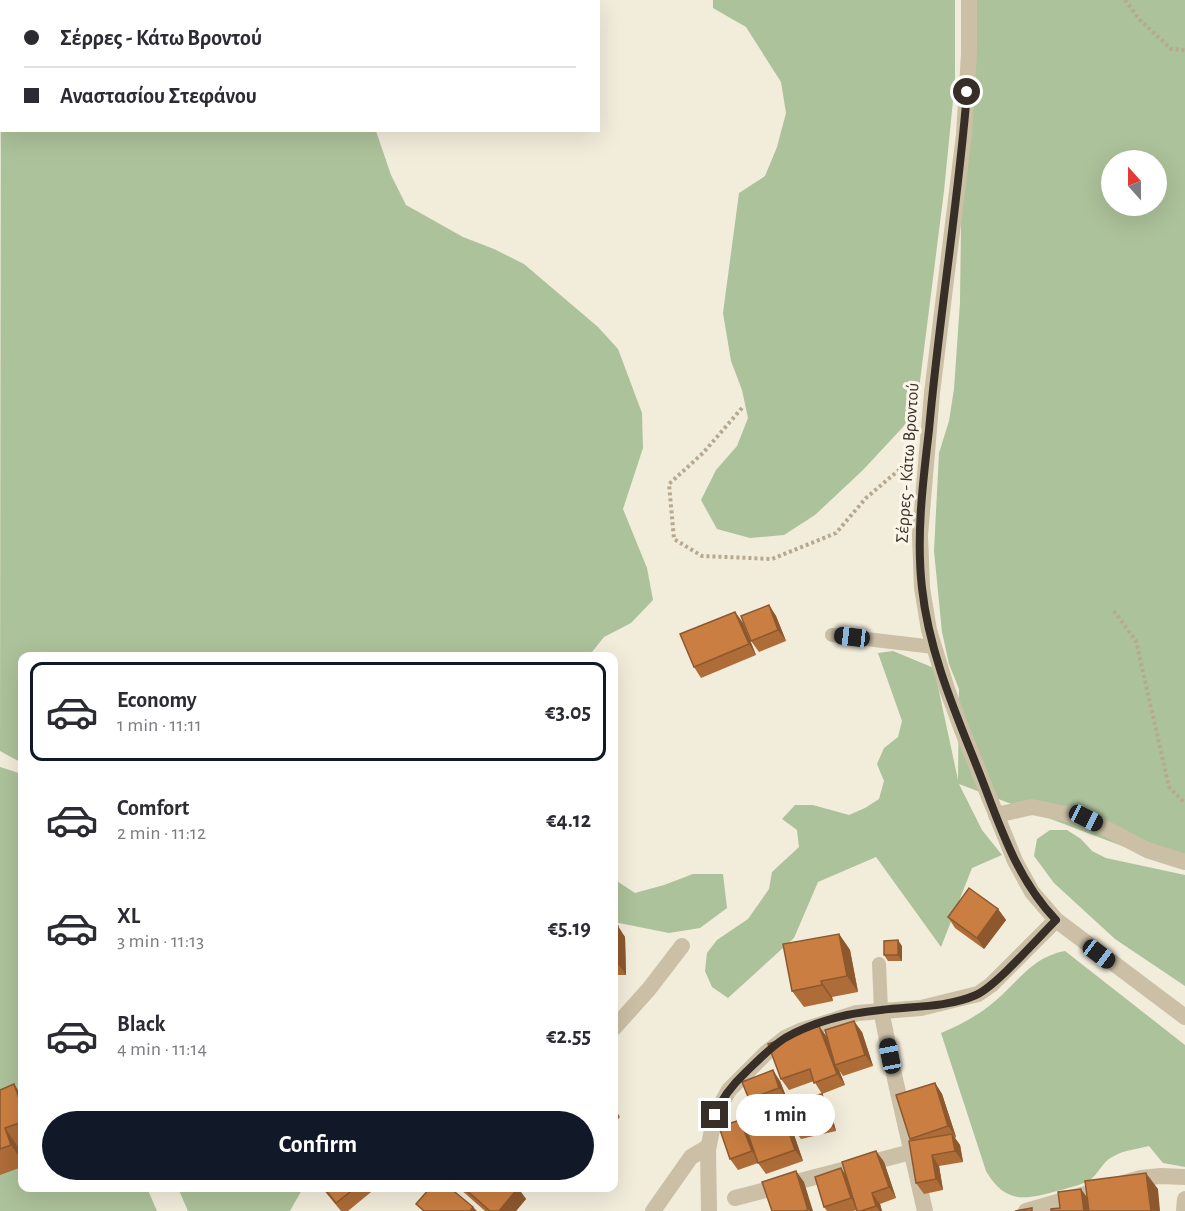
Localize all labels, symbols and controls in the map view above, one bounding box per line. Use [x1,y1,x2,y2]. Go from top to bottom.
text: Σέρρες - Κάτω Βροντού [60,27,262,49]
route start [953,78,980,105]
text: Αναστασίου Στεφάνου [60,85,257,107]
north arrow [1101,150,1167,216]
map controls [1101,150,1167,216]
street label: Σέρρες - Κάτω Βροντού [893,382,923,544]
car [833,626,871,648]
icon: car [45,685,99,739]
text: Economy [117,689,197,711]
text: €3.05 [545,701,591,723]
text: 1 min · 11:11 [117,715,202,735]
icon: car [45,793,99,847]
text: Comfort [117,797,189,819]
car [1066,802,1106,834]
text: €4.12 [546,809,591,831]
text: 2 min · 11:12 [117,823,206,843]
icon: car [45,901,99,955]
text: XL [117,905,140,927]
text: €5.19 [548,917,591,939]
text: 3 min · 11:13 [117,931,204,951]
car [1079,936,1119,972]
icon: car [45,1009,99,1063]
text: Black [117,1013,165,1035]
text: €2.55 [546,1025,591,1047]
car [878,1037,902,1075]
text: 4 min · 11:14 [117,1039,207,1059]
callout: 1 min [736,1094,835,1136]
route end [701,1101,728,1128]
text: 1 min [764,1105,807,1125]
button: Confirm [42,1111,594,1180]

